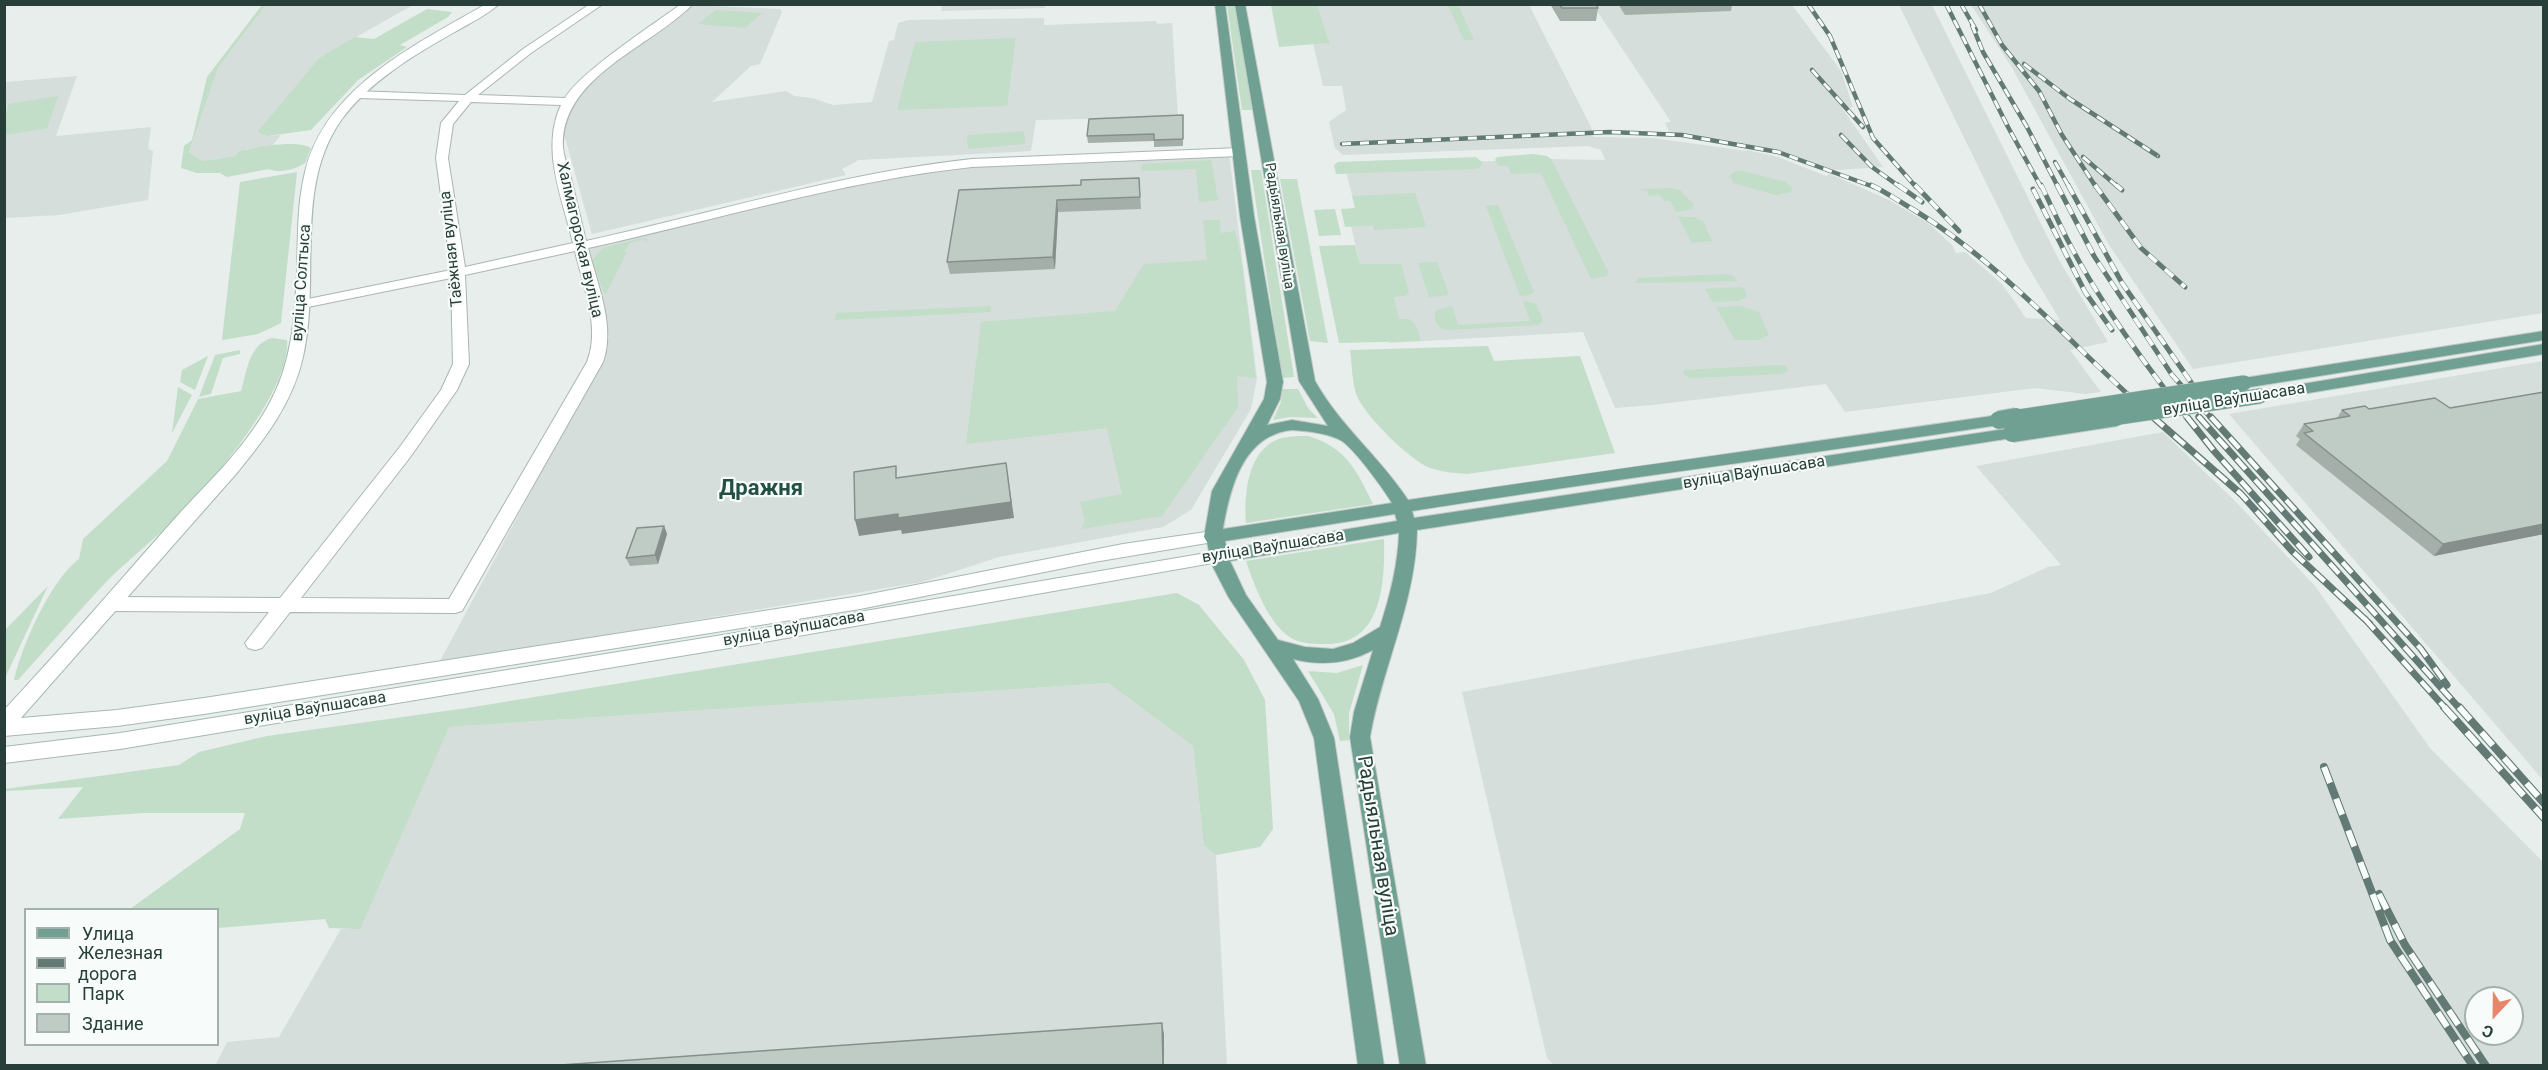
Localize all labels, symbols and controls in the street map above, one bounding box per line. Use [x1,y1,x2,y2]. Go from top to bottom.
street label: Халмагорская вуліца [552,160,606,320]
street label: Радыяльная вуліца [1261,162,1297,290]
street label: Таёжная вуліца [436,190,468,308]
street label: вуліца Солтыса [288,224,316,342]
street label: вуліца Ваўпшасава [2162,379,2306,421]
street label: вуліца Ваўпшасава [1682,452,1826,494]
district label: Дражня [719,476,803,502]
street label: вуліца Ваўпшасава [1201,526,1345,568]
street label: вуліца Ваўпшасава [722,607,866,651]
street label: вуліца Ваўпшасава [243,688,387,730]
street label: Радыяльная вуліца [1351,754,1403,938]
legend [24,908,219,1046]
text: Улица [82,923,134,944]
text: Железная дорога [78,942,163,984]
text: Парк [82,983,124,1004]
north arrow [2464,986,2524,1046]
text: Здание [82,1013,144,1034]
text: С [2479,1021,2496,1042]

